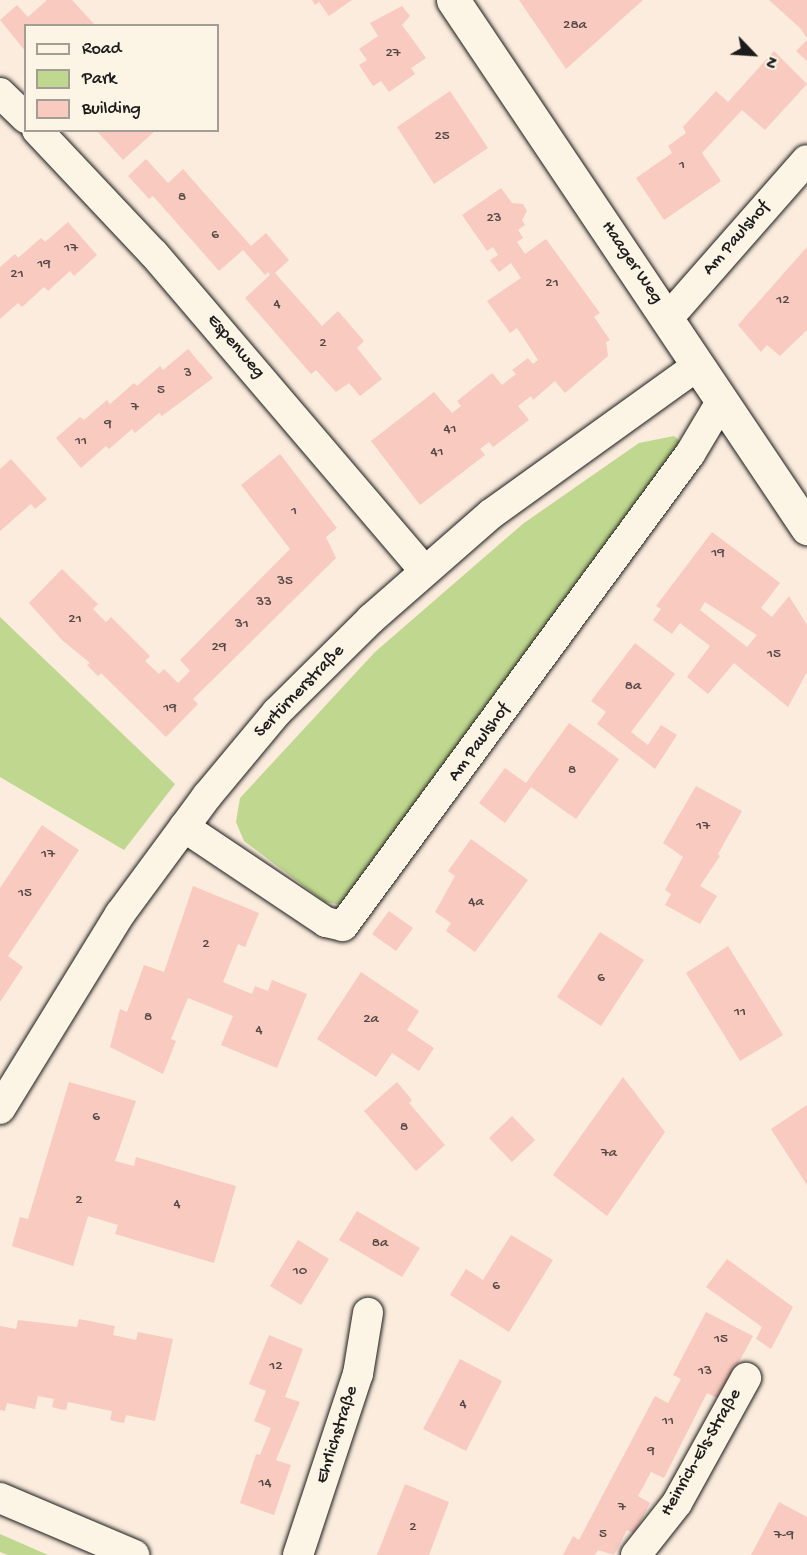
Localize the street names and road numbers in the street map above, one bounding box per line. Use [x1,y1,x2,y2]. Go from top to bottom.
street label: Am Paulshof [699,198,775,280]
street label: Haager Weg [595,217,667,309]
street label: Espenweg [201,310,269,384]
street label: Sertürnerstraße [250,641,350,743]
street label: Am Paulshof [444,700,516,786]
street label: Ehrlichstraße [312,1383,364,1487]
street label: Heinrich-Els-Straße [657,1385,747,1521]

